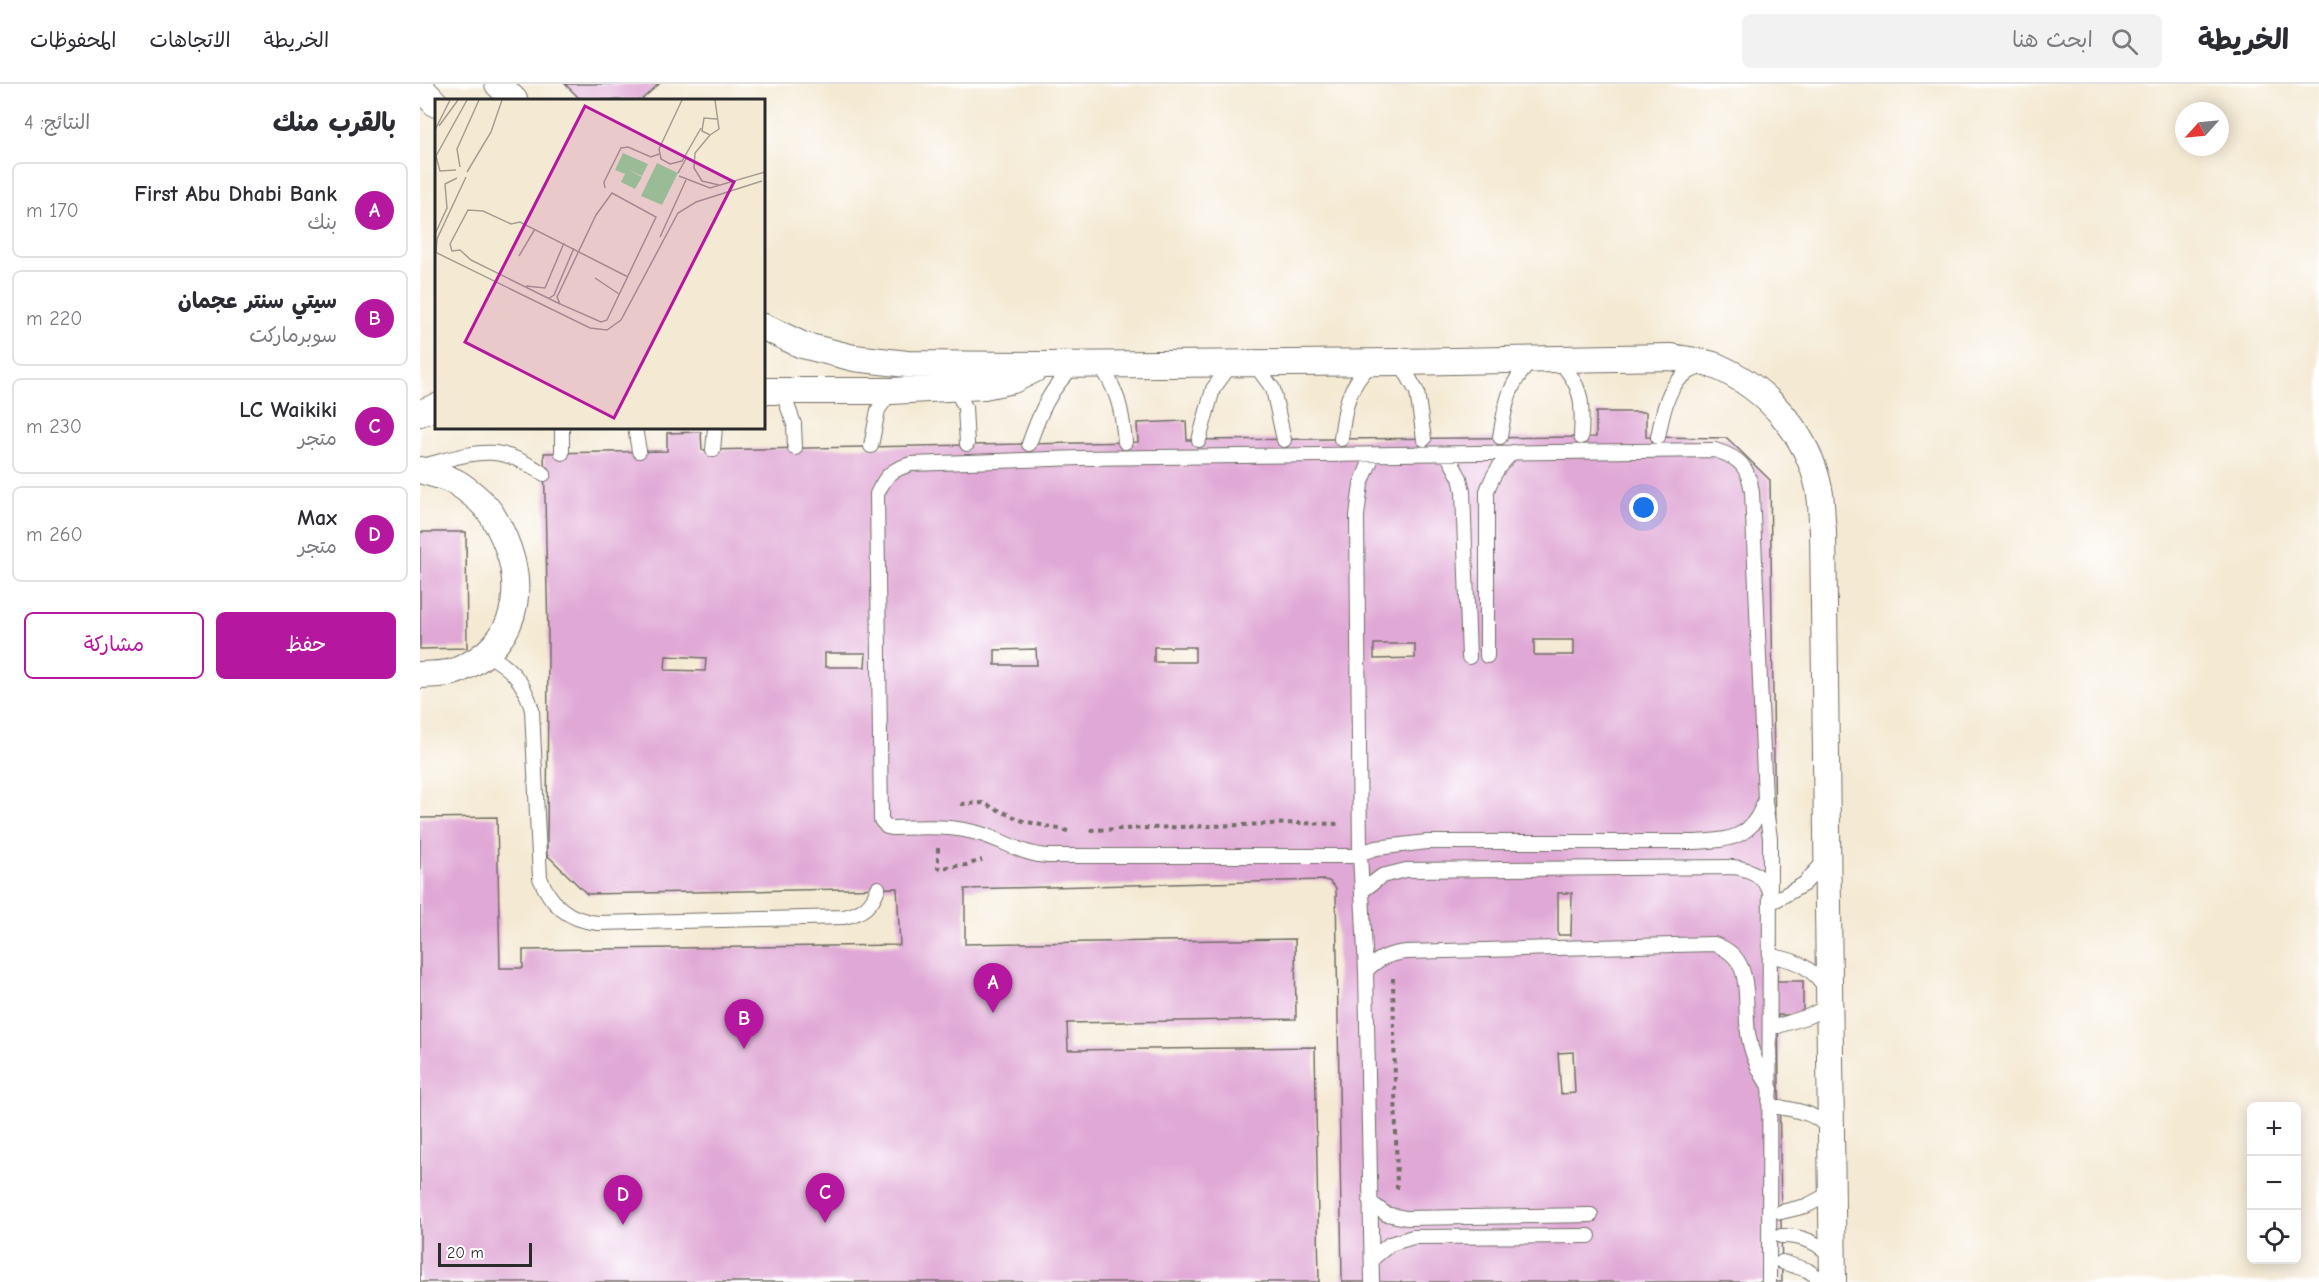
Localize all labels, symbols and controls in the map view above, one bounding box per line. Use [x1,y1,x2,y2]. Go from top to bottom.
search box [1742,14,2162,68]
text: الخريطة [2198,24,2289,56]
icon: search [2108,25,2141,58]
text: ابحث هنا [2012,27,2093,53]
text: المحفوظات [30,28,116,52]
text: الاتجاهات [149,28,231,52]
text: الخريطة [264,28,329,52]
inset map [435,99,765,429]
north arrow [2175,102,2229,156]
text: بالقرب منك [273,108,396,138]
text: النتائج: 4 [24,111,90,134]
text: First Abu Dhabi Bank [134,181,337,207]
text: 170 m [26,199,79,222]
text: A [369,199,380,222]
text: بنك [307,211,337,234]
text: سيتي سنتر عجمان [178,288,337,314]
text: 220 m [26,307,82,330]
text: B [368,307,381,330]
text: سوبرماركت [249,324,337,347]
text: LC Waikiki [239,397,337,423]
text: 230 m [26,415,82,438]
text: C [368,415,381,438]
text: متجر [298,427,337,450]
your location [1629,493,1658,522]
text: Max [297,505,337,531]
text: 260 m [26,523,83,546]
text: D [368,523,381,546]
text: متجر [298,535,337,558]
button: مشاركة [24,612,204,679]
button: حفظ [216,612,396,679]
pin: A [974,964,1012,1013]
pin: B [724,1000,764,1049]
map controls [2247,1102,2301,1264]
button: + [2247,1102,2301,1156]
button: − [2247,1156,2301,1210]
pin: C [806,1174,844,1223]
pin: D [604,1176,642,1225]
button: locate [2247,1210,2301,1264]
scale bar [438,1240,532,1268]
text: 20 m [447,1244,484,1262]

